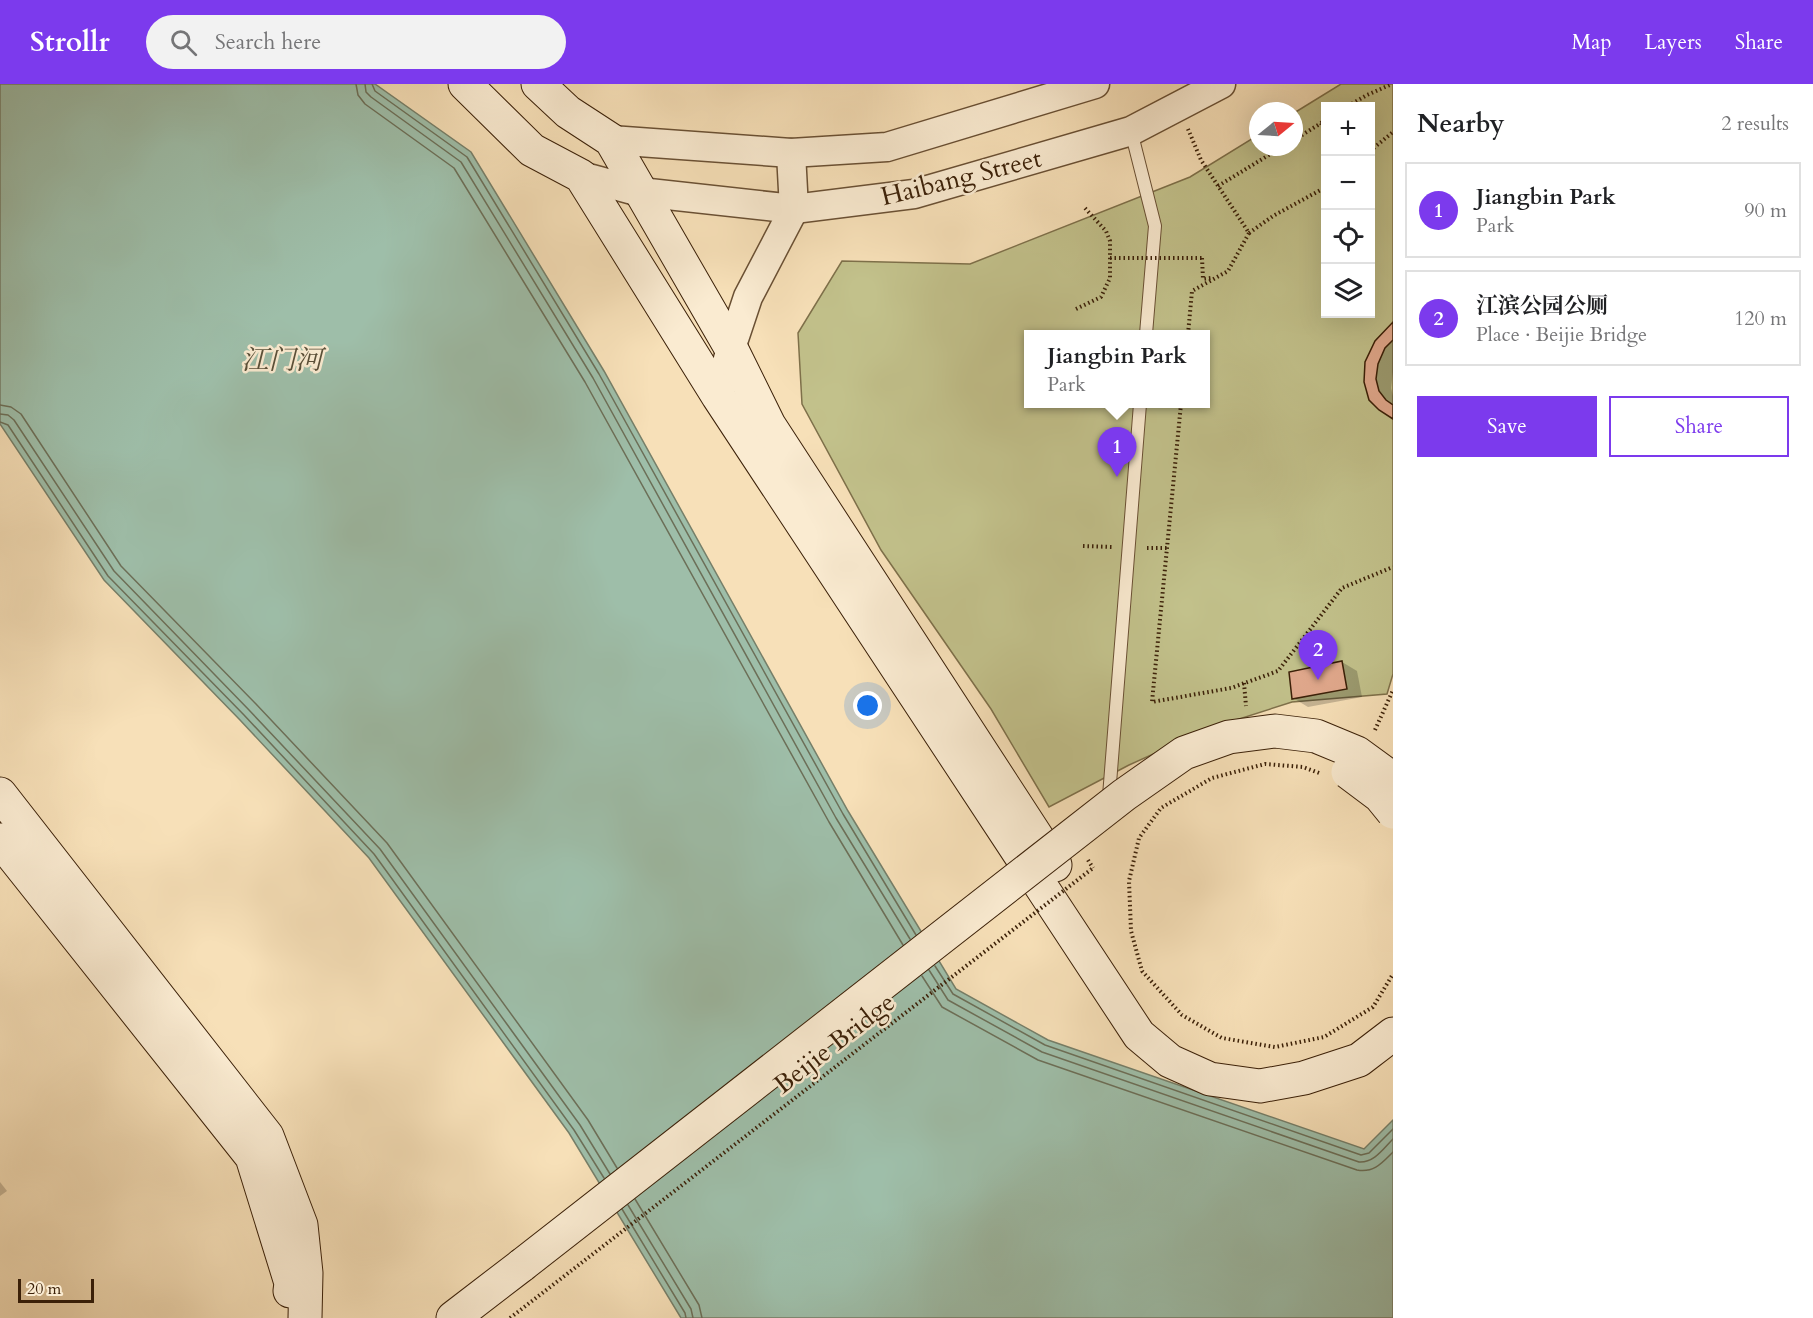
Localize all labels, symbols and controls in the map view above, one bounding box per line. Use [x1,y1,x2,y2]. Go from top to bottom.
search box [146,15,566,69]
text: Strollr [30,23,110,61]
icon: search [167,26,200,59]
text: Search here [215,27,321,57]
text: Map [1572,28,1612,57]
text: Layers [1645,28,1702,57]
text: Share [1735,28,1783,57]
north arrow [1249,102,1303,156]
map controls [1321,102,1375,318]
button: + [1321,102,1375,156]
text: Nearby [1417,106,1505,141]
text: 2 results [1721,110,1789,137]
street label: Haibang Street [877,141,1045,214]
button: − [1321,156,1375,210]
text: Jiangbin Park [1476,182,1616,212]
text: 1 [1433,197,1444,224]
text: 90 m [1744,197,1787,224]
button: locate [1321,210,1375,264]
text: Park [1476,212,1514,239]
button: layers [1321,264,1375,318]
text: 江滨公园公厕 [1476,291,1608,321]
text: 2 [1433,305,1444,332]
text: 120 m [1734,305,1787,332]
text: Place · Beijie Bridge [1476,321,1647,348]
popup [1024,330,1210,408]
text: Jiangbin Park [1047,341,1187,371]
water label: 江门河 [242,342,327,379]
text: Park [1047,371,1086,398]
button: Save [1417,396,1597,457]
button: Share [1609,396,1789,457]
pin: 1 [1098,428,1136,477]
pin: 2 [1298,630,1338,680]
your location [853,691,882,720]
street label: Beijie Bridge [766,985,902,1102]
scale bar [18,1276,94,1304]
text: 20 m [27,1278,61,1300]

